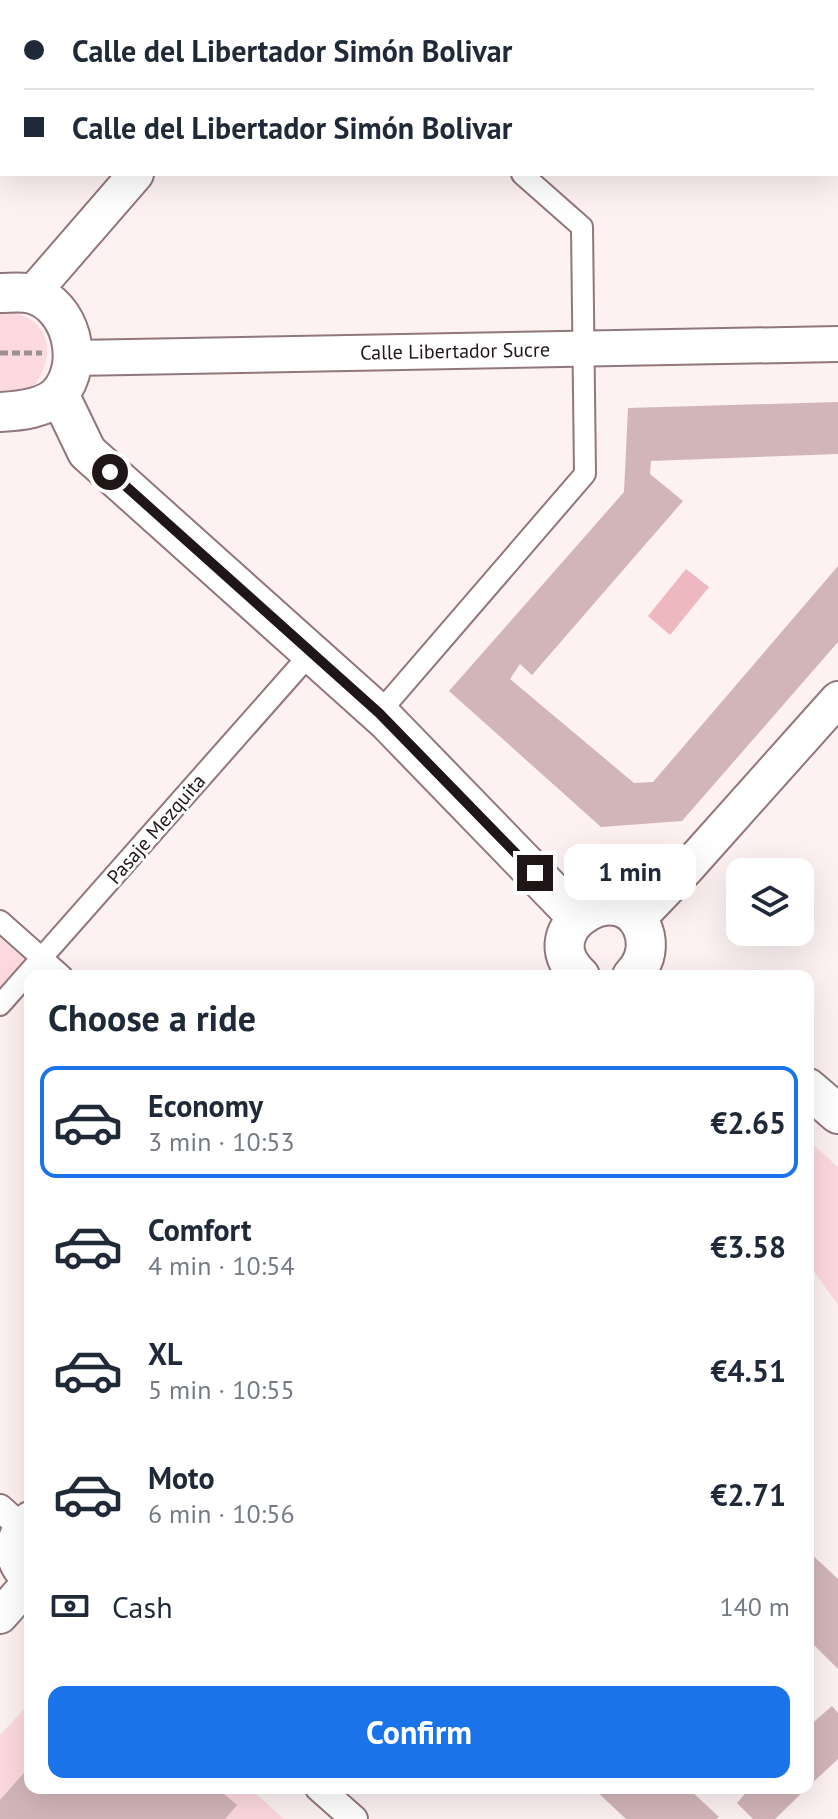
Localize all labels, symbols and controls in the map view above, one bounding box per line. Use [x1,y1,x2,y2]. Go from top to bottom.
text: Calle del Libertador Simón Bolivar [72,31,512,70]
text: Calle del Libertador Simón Bolivar [72,108,512,147]
street label: Calle Libertador Sucre [360,336,550,366]
route start [92,454,128,490]
street label: Pasaje Mezquita [101,769,211,889]
callout: 1 min [563,845,695,901]
route end [517,855,553,891]
text: 1 min [598,855,662,888]
map controls [726,858,814,946]
button: layers [726,858,814,946]
text: Choose a ride [48,994,256,1041]
icon: car [52,1086,124,1158]
text: Economy [148,1086,263,1125]
text: €2.65 [711,1103,786,1142]
text: 3 min · 10:53 [148,1125,295,1158]
icon: car [52,1210,124,1282]
text: Comfort [148,1210,251,1249]
text: €3.58 [711,1227,786,1266]
text: 4 min · 10:54 [148,1249,295,1282]
icon: car [52,1334,124,1406]
text: XL [148,1334,182,1373]
text: €4.51 [711,1351,786,1390]
text: 5 min · 10:55 [148,1373,295,1406]
icon: car [52,1458,124,1530]
text: Moto [148,1458,215,1497]
text: €2.71 [711,1475,786,1514]
text: 6 min · 10:56 [148,1497,295,1530]
icon: cash [48,1584,92,1628]
text: Cash [112,1587,173,1626]
text: 140 m [719,1590,790,1623]
button: Confirm [48,1686,790,1778]

